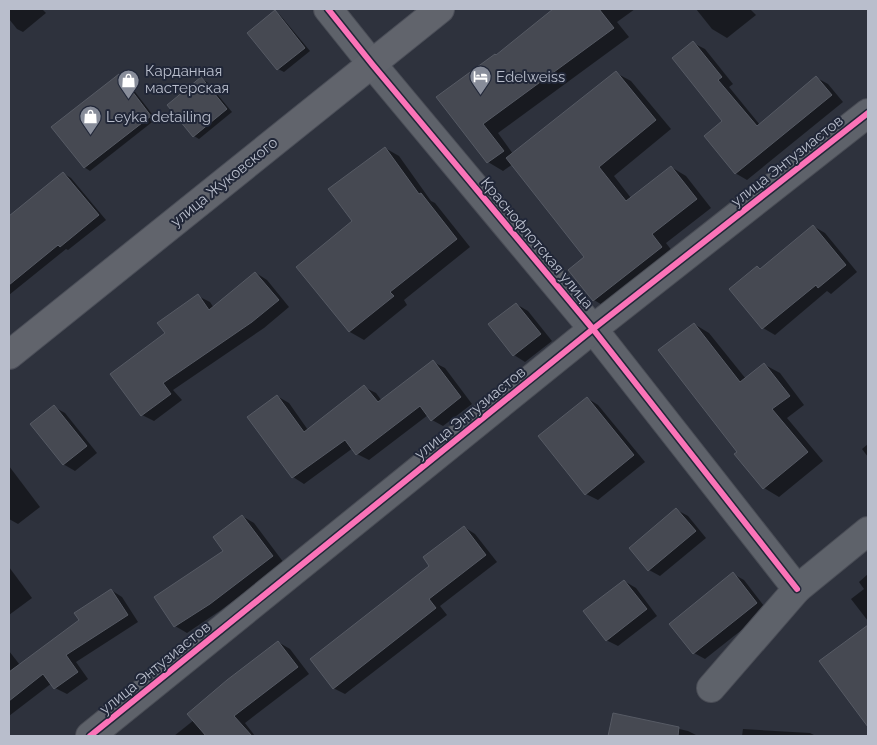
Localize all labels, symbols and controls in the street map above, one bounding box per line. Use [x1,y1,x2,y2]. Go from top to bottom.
place label: Карданная мастерская [145,62,229,97]
hotel icon: Edelweiss [468,65,492,96]
shop icon: Карданная мастерская [117,68,141,99]
place label: Edelweiss [496,68,565,86]
shop icon: Leyka detailing [78,105,102,136]
place label: Leyka detailing [106,108,211,126]
street label: улица Энтузиастов [727,112,847,210]
street label: улица Жуковского [167,133,281,231]
street label: Краснофлотская улица [477,174,597,312]
street label: улица Энтузиастов [411,363,529,463]
street label: улица Энтузиастов [96,618,214,718]

